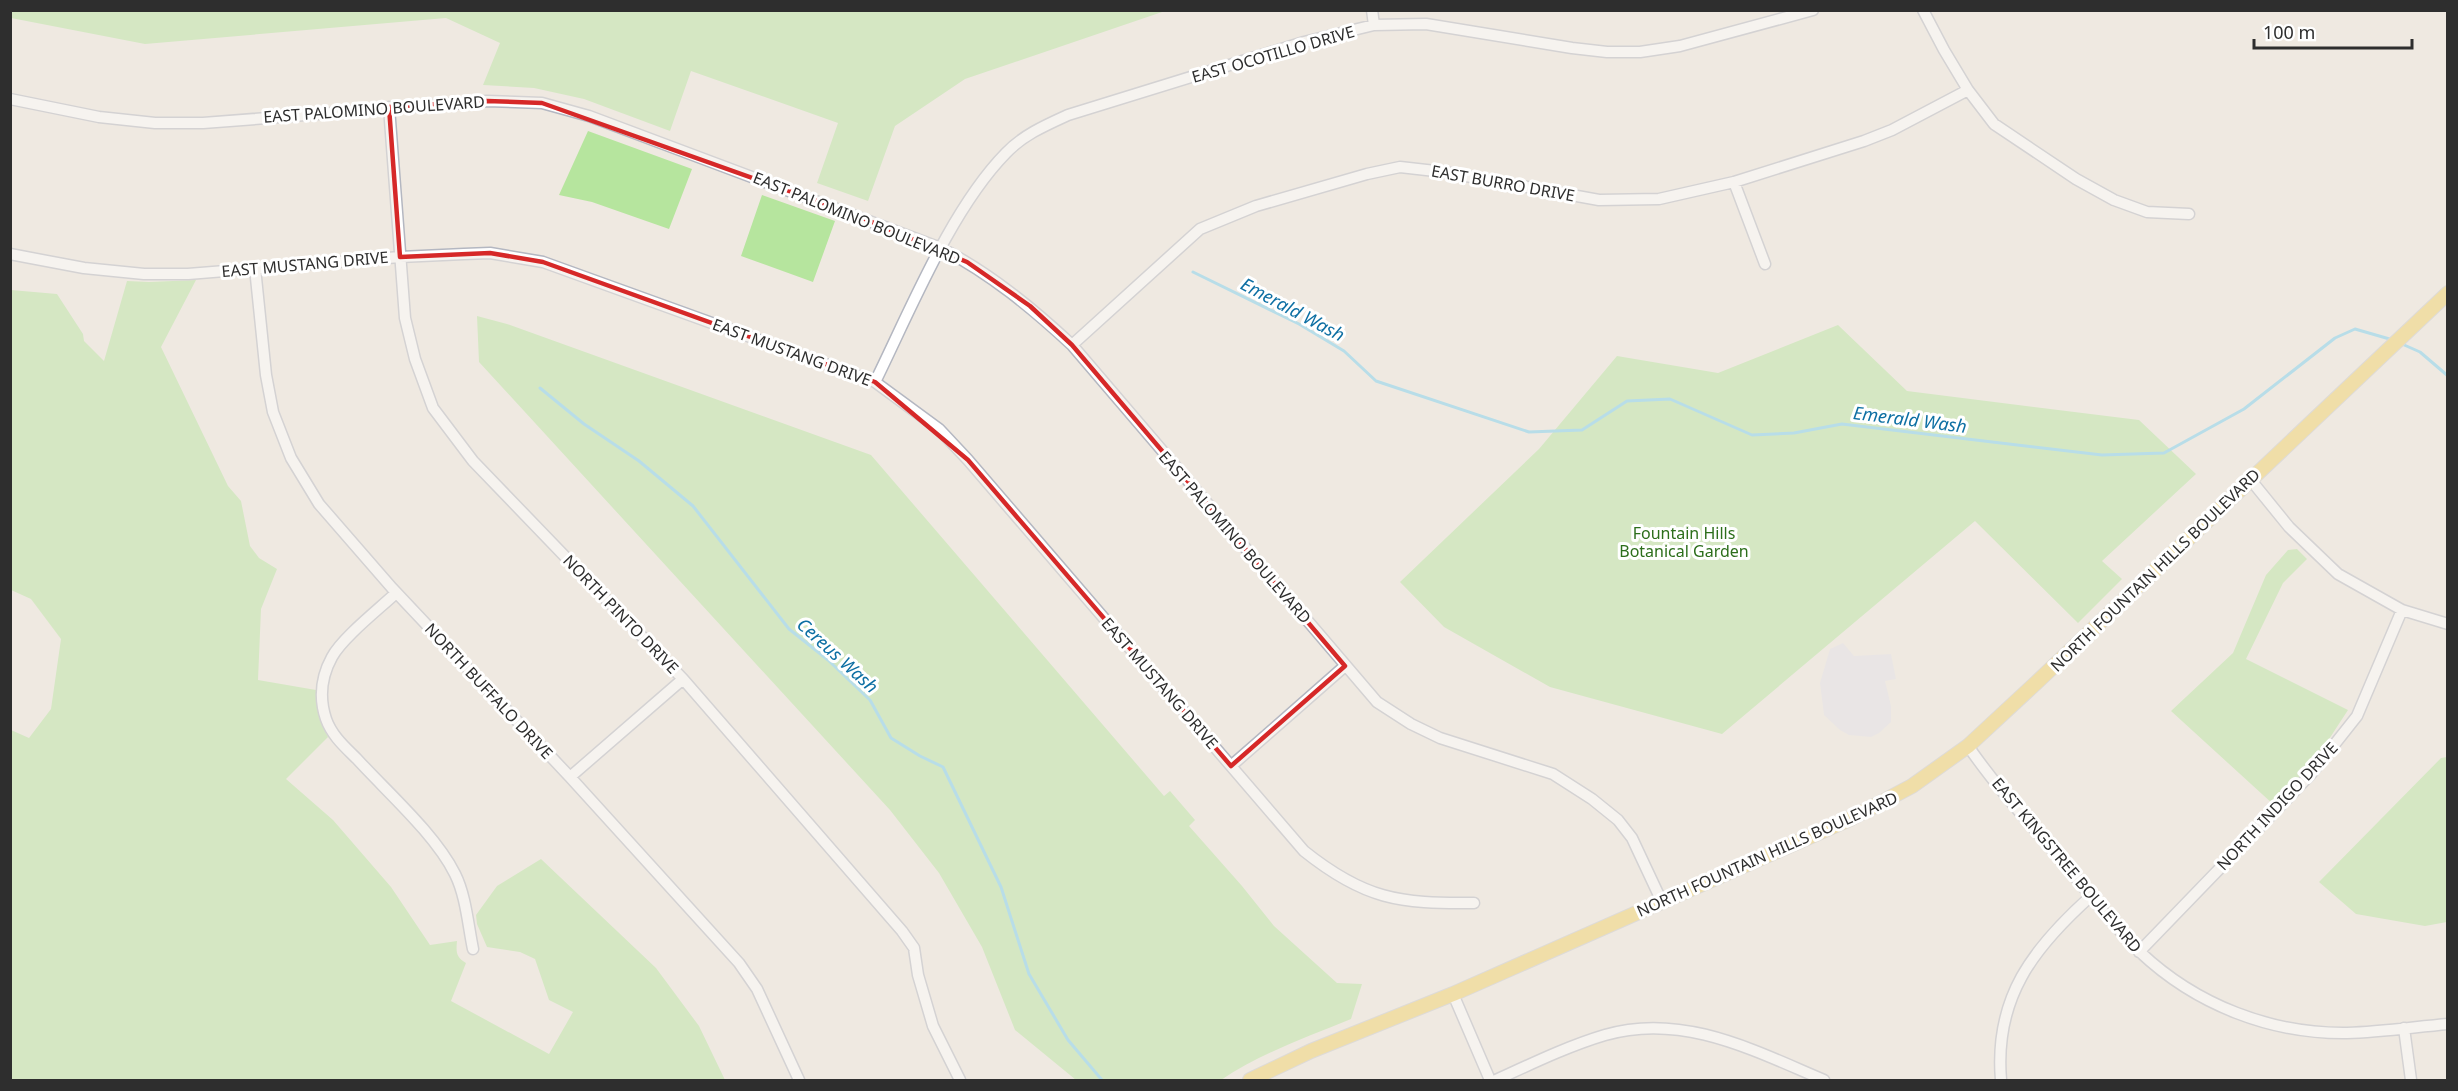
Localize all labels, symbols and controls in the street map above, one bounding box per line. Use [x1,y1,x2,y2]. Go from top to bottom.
scale bar [2254,12,2412,50]
street label: EAST OCOTILLO DRIVE [1189,20,1357,88]
text: 100 m [2263,20,2315,44]
street label: EAST PALOMINO BOULEVARD [262,90,486,128]
street label: EAST BURRO DRIVE [1430,160,1576,206]
street label: EAST PALOMINO BOULEVARD [750,166,964,270]
street label: EAST MUSTANG DRIVE [221,246,389,282]
water label: Emerald Wash [1237,272,1349,346]
street label: EAST MUSTANG DRIVE [710,313,874,391]
water label: Emerald Wash [1852,400,1968,438]
street label: EAST PALOMINO BOULEVARD [1154,446,1316,628]
street label: NORTH FOUNTAIN HILLS BOULEVARD [2045,464,2265,676]
park label: Fountain Hills Botanical Garden [1619,522,1749,562]
street label: NORTH PINTO DRIVE [558,550,684,678]
water label: Cereus Wash [792,612,884,698]
street label: EAST MUSTANG DRIVE [1097,613,1223,753]
street label: NORTH BUFFALO DRIVE [420,618,558,764]
street label: NORTH INDIGO DRIVE [2212,737,2342,875]
street label: EAST KINGSTREE BOULEVARD [1987,773,2147,957]
street label: NORTH FOUNTAIN HILLS BOULEVARD [1633,786,1901,922]

